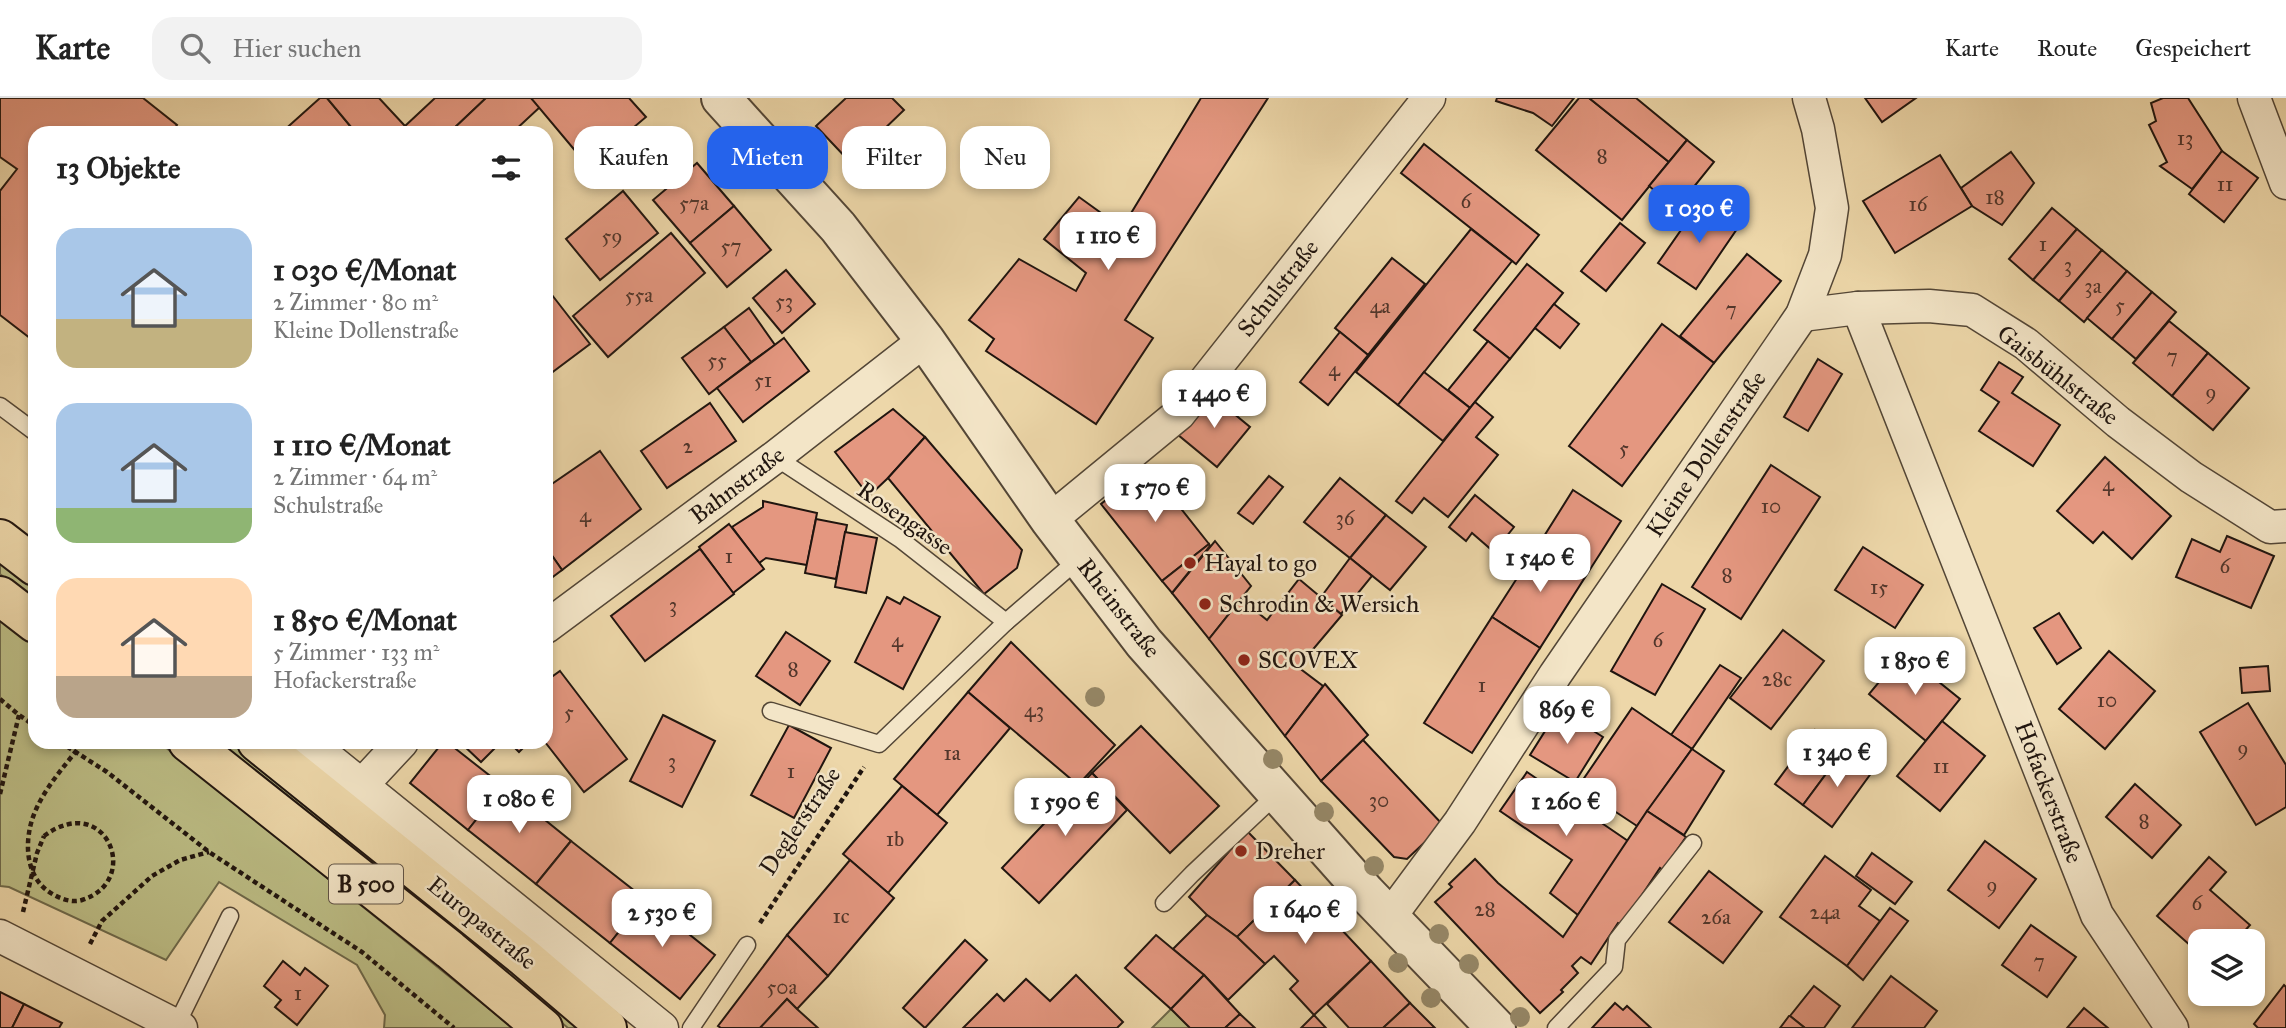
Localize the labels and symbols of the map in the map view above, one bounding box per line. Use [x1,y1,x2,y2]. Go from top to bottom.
house number: 13 [2177,125,2193,151]
house number: 8 [1596,143,1608,169]
house number: 11 [2217,171,2233,197]
house number: 18 [1985,184,2005,210]
pin: 1 030 € [1634,186,1764,245]
house number: 6 [1461,188,1473,214]
house number: 57a [679,190,709,216]
house number: 16 [1908,191,1929,217]
pin: 1 110 € [1043,212,1173,272]
house number: 59 [601,223,623,249]
house number: 1 [2039,231,2047,257]
house number: 57 [721,233,741,259]
street label: Schulstraße [1231,233,1325,343]
house number: 3 [2064,252,2072,278]
house number: 3a [2084,273,2102,299]
house number: 55a [625,282,653,308]
house number: 53 [775,288,793,314]
house number: 5 [2115,292,2125,318]
house number: 4a [1370,293,1390,319]
house number: 7 [1725,296,1737,322]
street label: Gaisbühlstraße [1991,318,2125,432]
house number: 7 [2166,343,2178,369]
house number: 55 [707,347,727,373]
house number: 4 [1328,356,1341,382]
street label: Kleine Dollenstraße [1639,365,1773,543]
house number: 51 [754,367,772,393]
pin: 1 440 € [1149,370,1279,430]
house number: 9 [2205,379,2217,405]
house number: 2 [683,433,694,459]
house number: 5 [1619,435,1629,461]
street label: Bahnstraße [684,440,790,530]
pin: 1 570 € [1090,464,1220,524]
house number: 4 [2102,471,2115,497]
street label: Rosengasse [852,474,958,562]
house number: 10 [1761,493,1781,519]
house number: 4 [579,502,592,528]
house number: 36 [1335,505,1356,531]
pin: 1 540 € [1475,534,1605,594]
house number: 1 [725,543,733,569]
place label: Hayal to go [1204,548,1317,578]
street label: Rheinstraße [1071,552,1167,664]
house number: 6 [2220,553,2232,579]
marker: Hayal to go [1182,555,1198,571]
house number: 8 [1721,562,1733,588]
house number: 15 [1870,574,1888,600]
place label: Schrodin & Wersich [1219,589,1419,619]
house number: 3 [669,592,677,618]
marker: Schrodin & Wersich [1197,596,1213,612]
house number: 4 [891,627,904,653]
house number: 6 [1653,627,1665,653]
pin: 1 850 € [1850,638,1980,697]
place label: SCOVEX [1258,645,1359,675]
marker: SCOVEX [1236,652,1252,668]
house number: 8 [787,656,799,682]
house number: 28c [1762,666,1792,692]
house number: 1 [1478,672,1486,698]
pin: 869 € [1518,686,1616,746]
house number: 10 [2097,687,2117,713]
house number: 43 [1024,697,1044,723]
house number: 5 [564,699,574,725]
street label: Hofackerstraße [2008,717,2090,867]
pin: 1 340 € [1772,730,1902,789]
house number: 9 [2237,735,2249,761]
house number: 1a [943,740,961,766]
house number: 3 [668,748,676,774]
house number: 11 [1933,753,1949,779]
house number: 1 [787,758,795,784]
street label: Deglerstraße [753,761,847,881]
pin: 1 080 € [454,776,584,835]
pin: 1 590 € [1000,778,1130,838]
pin: 1 260 € [1501,778,1631,838]
house number: 30 [1369,787,1389,813]
house number: 8 [2138,808,2150,834]
house number: 1b [886,826,904,852]
place label: Dreher [1255,836,1325,866]
marker: Dreher [1233,843,1249,859]
road number: B 500 [329,864,403,904]
street label: Europastraße [421,870,543,976]
house number: 9 [1986,872,1998,898]
pin: 1 640 € [1240,886,1370,946]
pin: 2 530 € [597,890,727,949]
house number: 6 [2192,890,2204,916]
house number: 28 [1474,896,1496,922]
house number: 24a [1810,899,1841,925]
house number: 1c [832,903,850,929]
house number: 26a [1701,904,1731,930]
house number: 7 [2033,948,2045,974]
house number: 50a [767,974,798,1000]
house number: 1 [294,980,302,1006]

